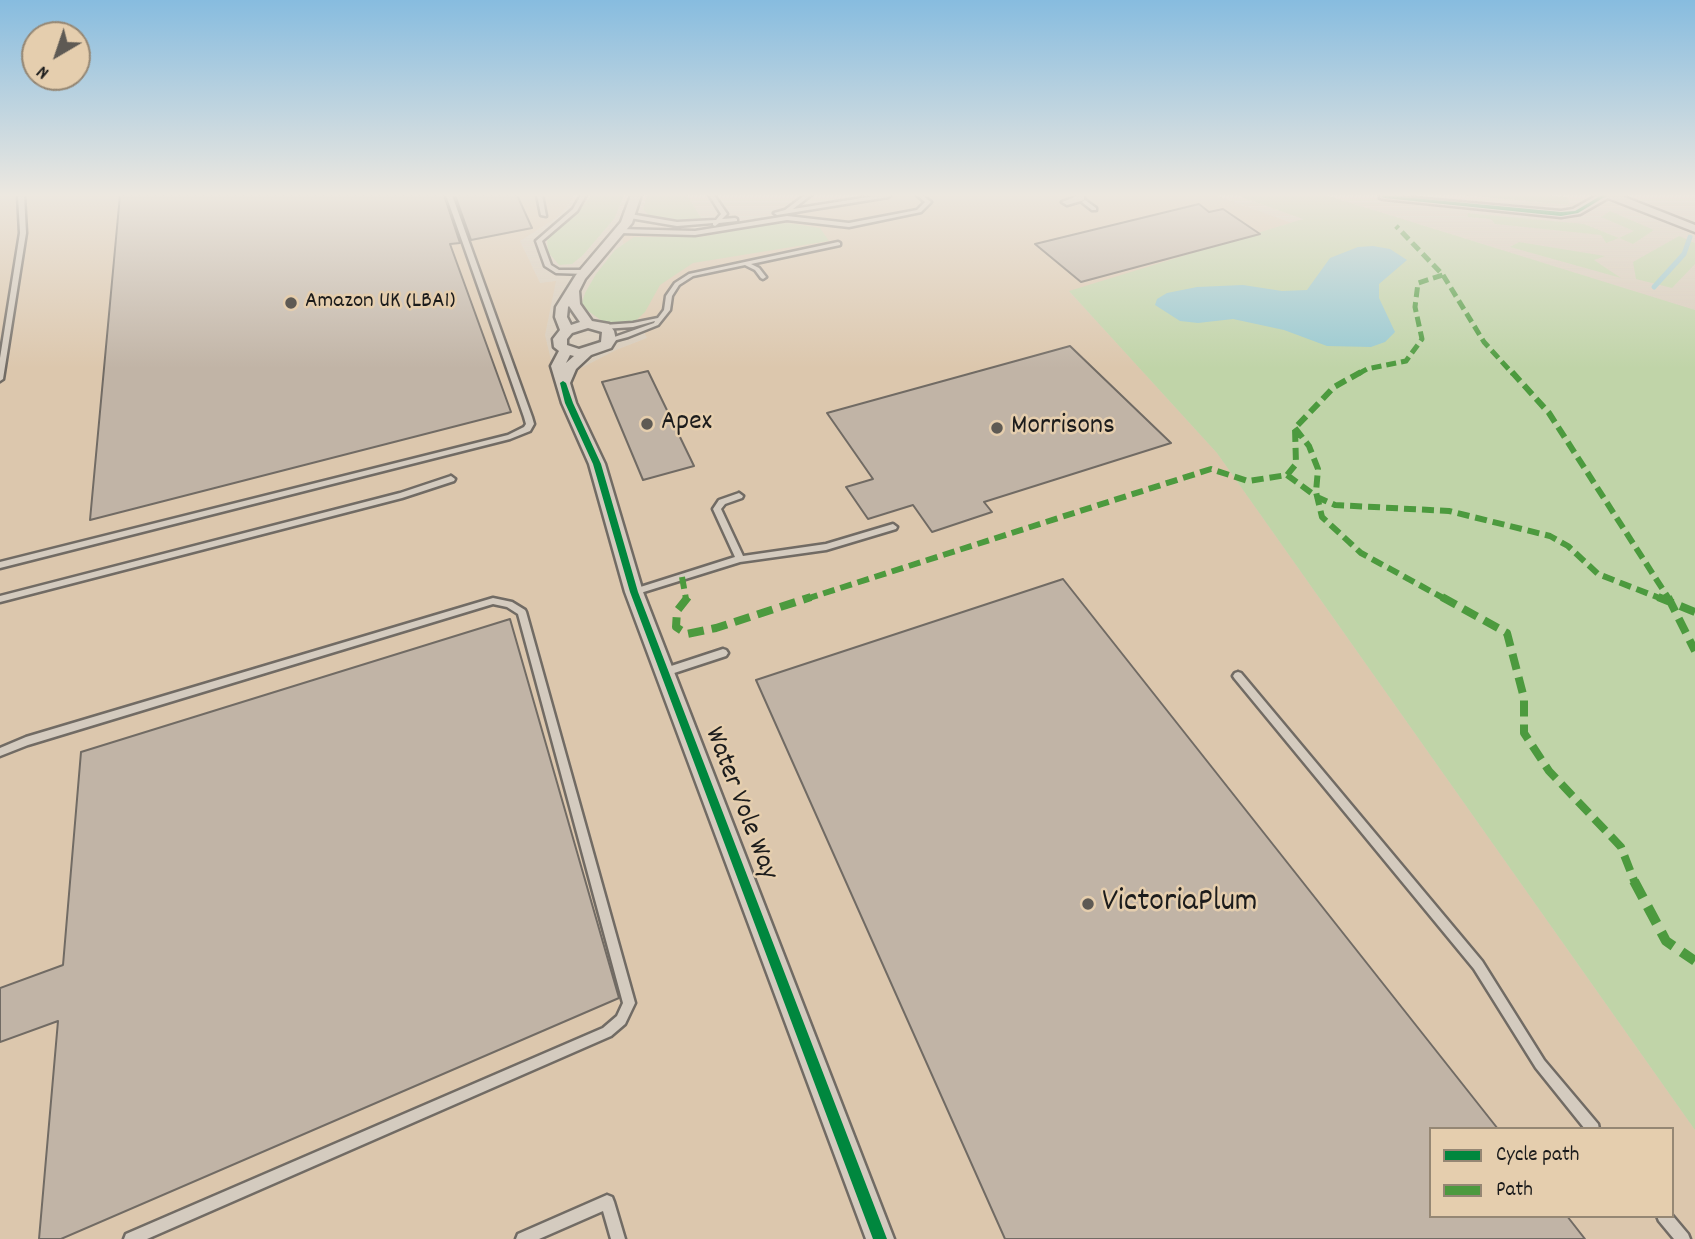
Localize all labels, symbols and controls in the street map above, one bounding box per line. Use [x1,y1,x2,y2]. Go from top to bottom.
north arrow [21,21,91,91]
text: N [32,58,56,85]
place label: Amazon UK (LBA1) [305,289,455,317]
marker: Amazon UK (LBA1) [283,295,299,311]
place label: Apex [661,407,712,441]
place label: Morrisons [1011,411,1115,445]
marker: Apex [639,416,655,432]
marker: Morrisons [989,420,1005,436]
street label: Water Vole Way [695,723,783,885]
place label: VictoriaPlum [1102,884,1258,924]
marker: VictoriaPlum [1080,896,1096,912]
legend [1429,1127,1674,1218]
text: Cycle path [1496,1141,1579,1171]
text: Path [1496,1176,1533,1206]

